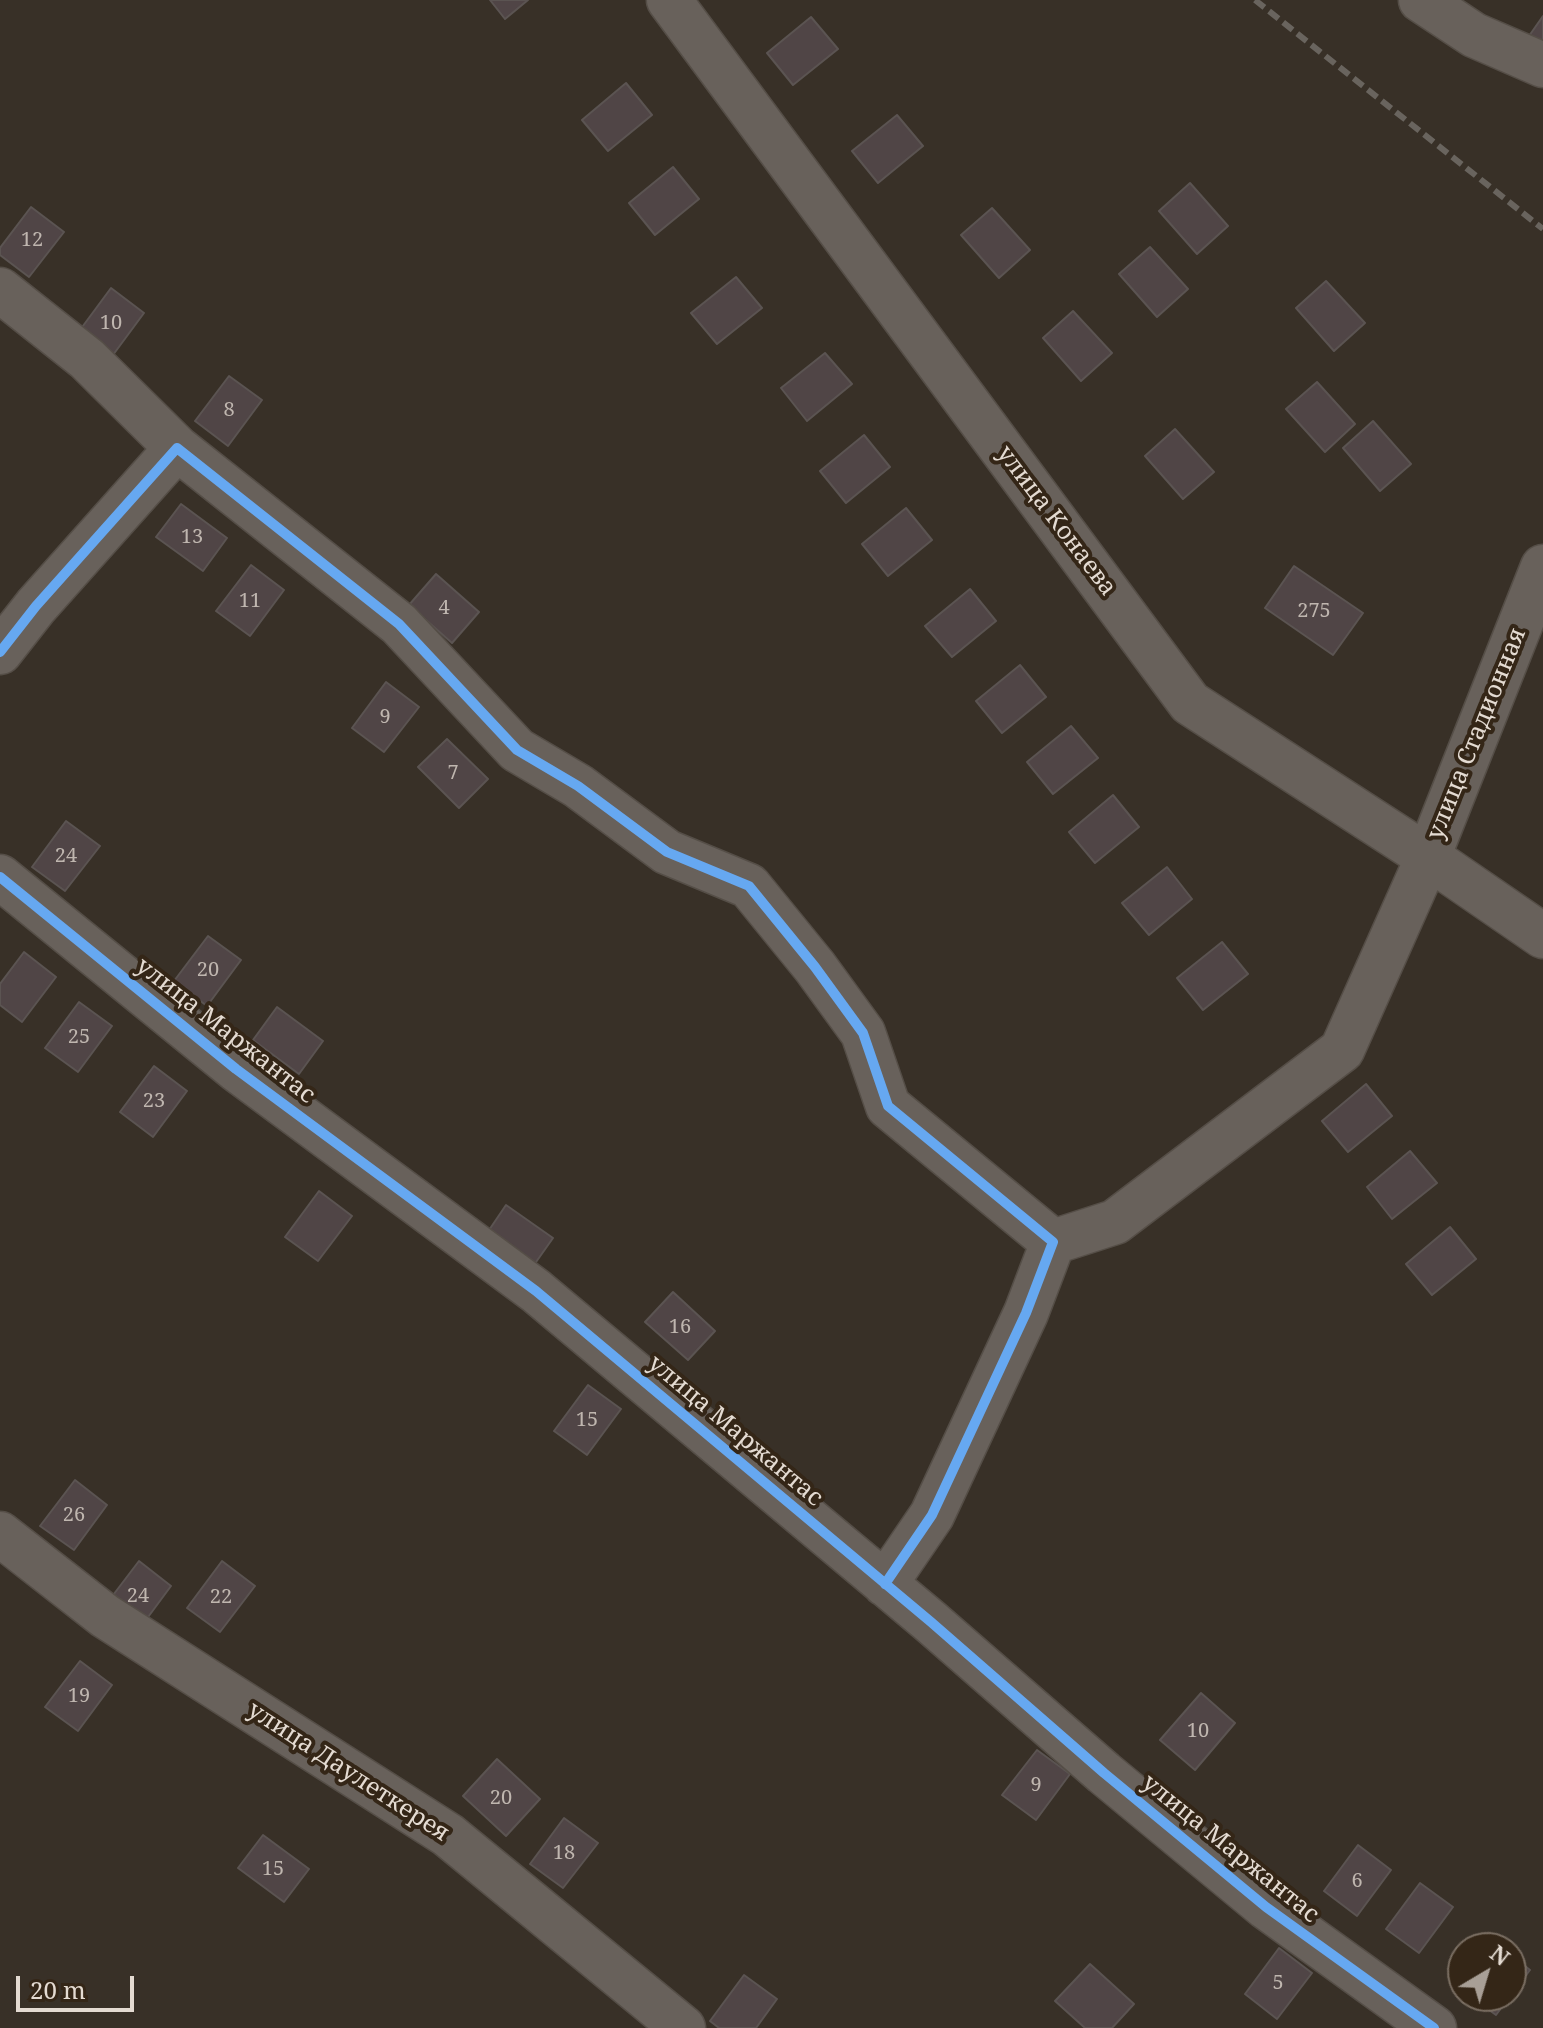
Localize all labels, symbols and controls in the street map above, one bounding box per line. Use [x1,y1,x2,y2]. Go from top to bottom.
house number: 12 [21,228,43,252]
house number: 10 [100,311,122,335]
house number: 8 [223,398,235,422]
street label: улица Конаева [990,440,1122,602]
house number: 13 [181,525,203,549]
house number: 11 [239,589,261,613]
house number: 4 [438,596,450,620]
house number: 275 [1297,599,1331,623]
street label: улица Стадионная [1421,624,1533,844]
house number: 9 [379,705,391,729]
house number: 7 [447,761,459,785]
house number: 24 [55,844,77,868]
street label: улица Маржантас [130,952,320,1110]
house number: 20 [197,958,219,982]
house number: 25 [68,1025,90,1049]
house number: 23 [143,1089,165,1113]
house number: 16 [669,1315,691,1339]
street label: улица Маржантас [642,1349,828,1513]
house number: 15 [576,1408,598,1432]
house number: 26 [63,1503,85,1527]
house number: 24 [127,1584,149,1608]
house number: 22 [210,1585,232,1609]
house number: 19 [68,1684,90,1708]
street label: улица Даулеткерея [242,1696,454,1848]
house number: 10 [1187,1719,1209,1743]
street label: улица Маржантас [1136,1769,1324,1929]
house number: 9 [1030,1773,1042,1797]
house number: 20 [490,1786,512,1810]
house number: 18 [553,1841,575,1865]
house number: 15 [262,1857,284,1881]
house number: 6 [1351,1869,1363,1893]
north arrow [1447,1932,1527,2012]
text: N [1484,1938,1517,1972]
scale bar [20,1960,138,2010]
house number: 5 [1272,1971,1284,1995]
text: 20 m [30,1973,86,2006]

